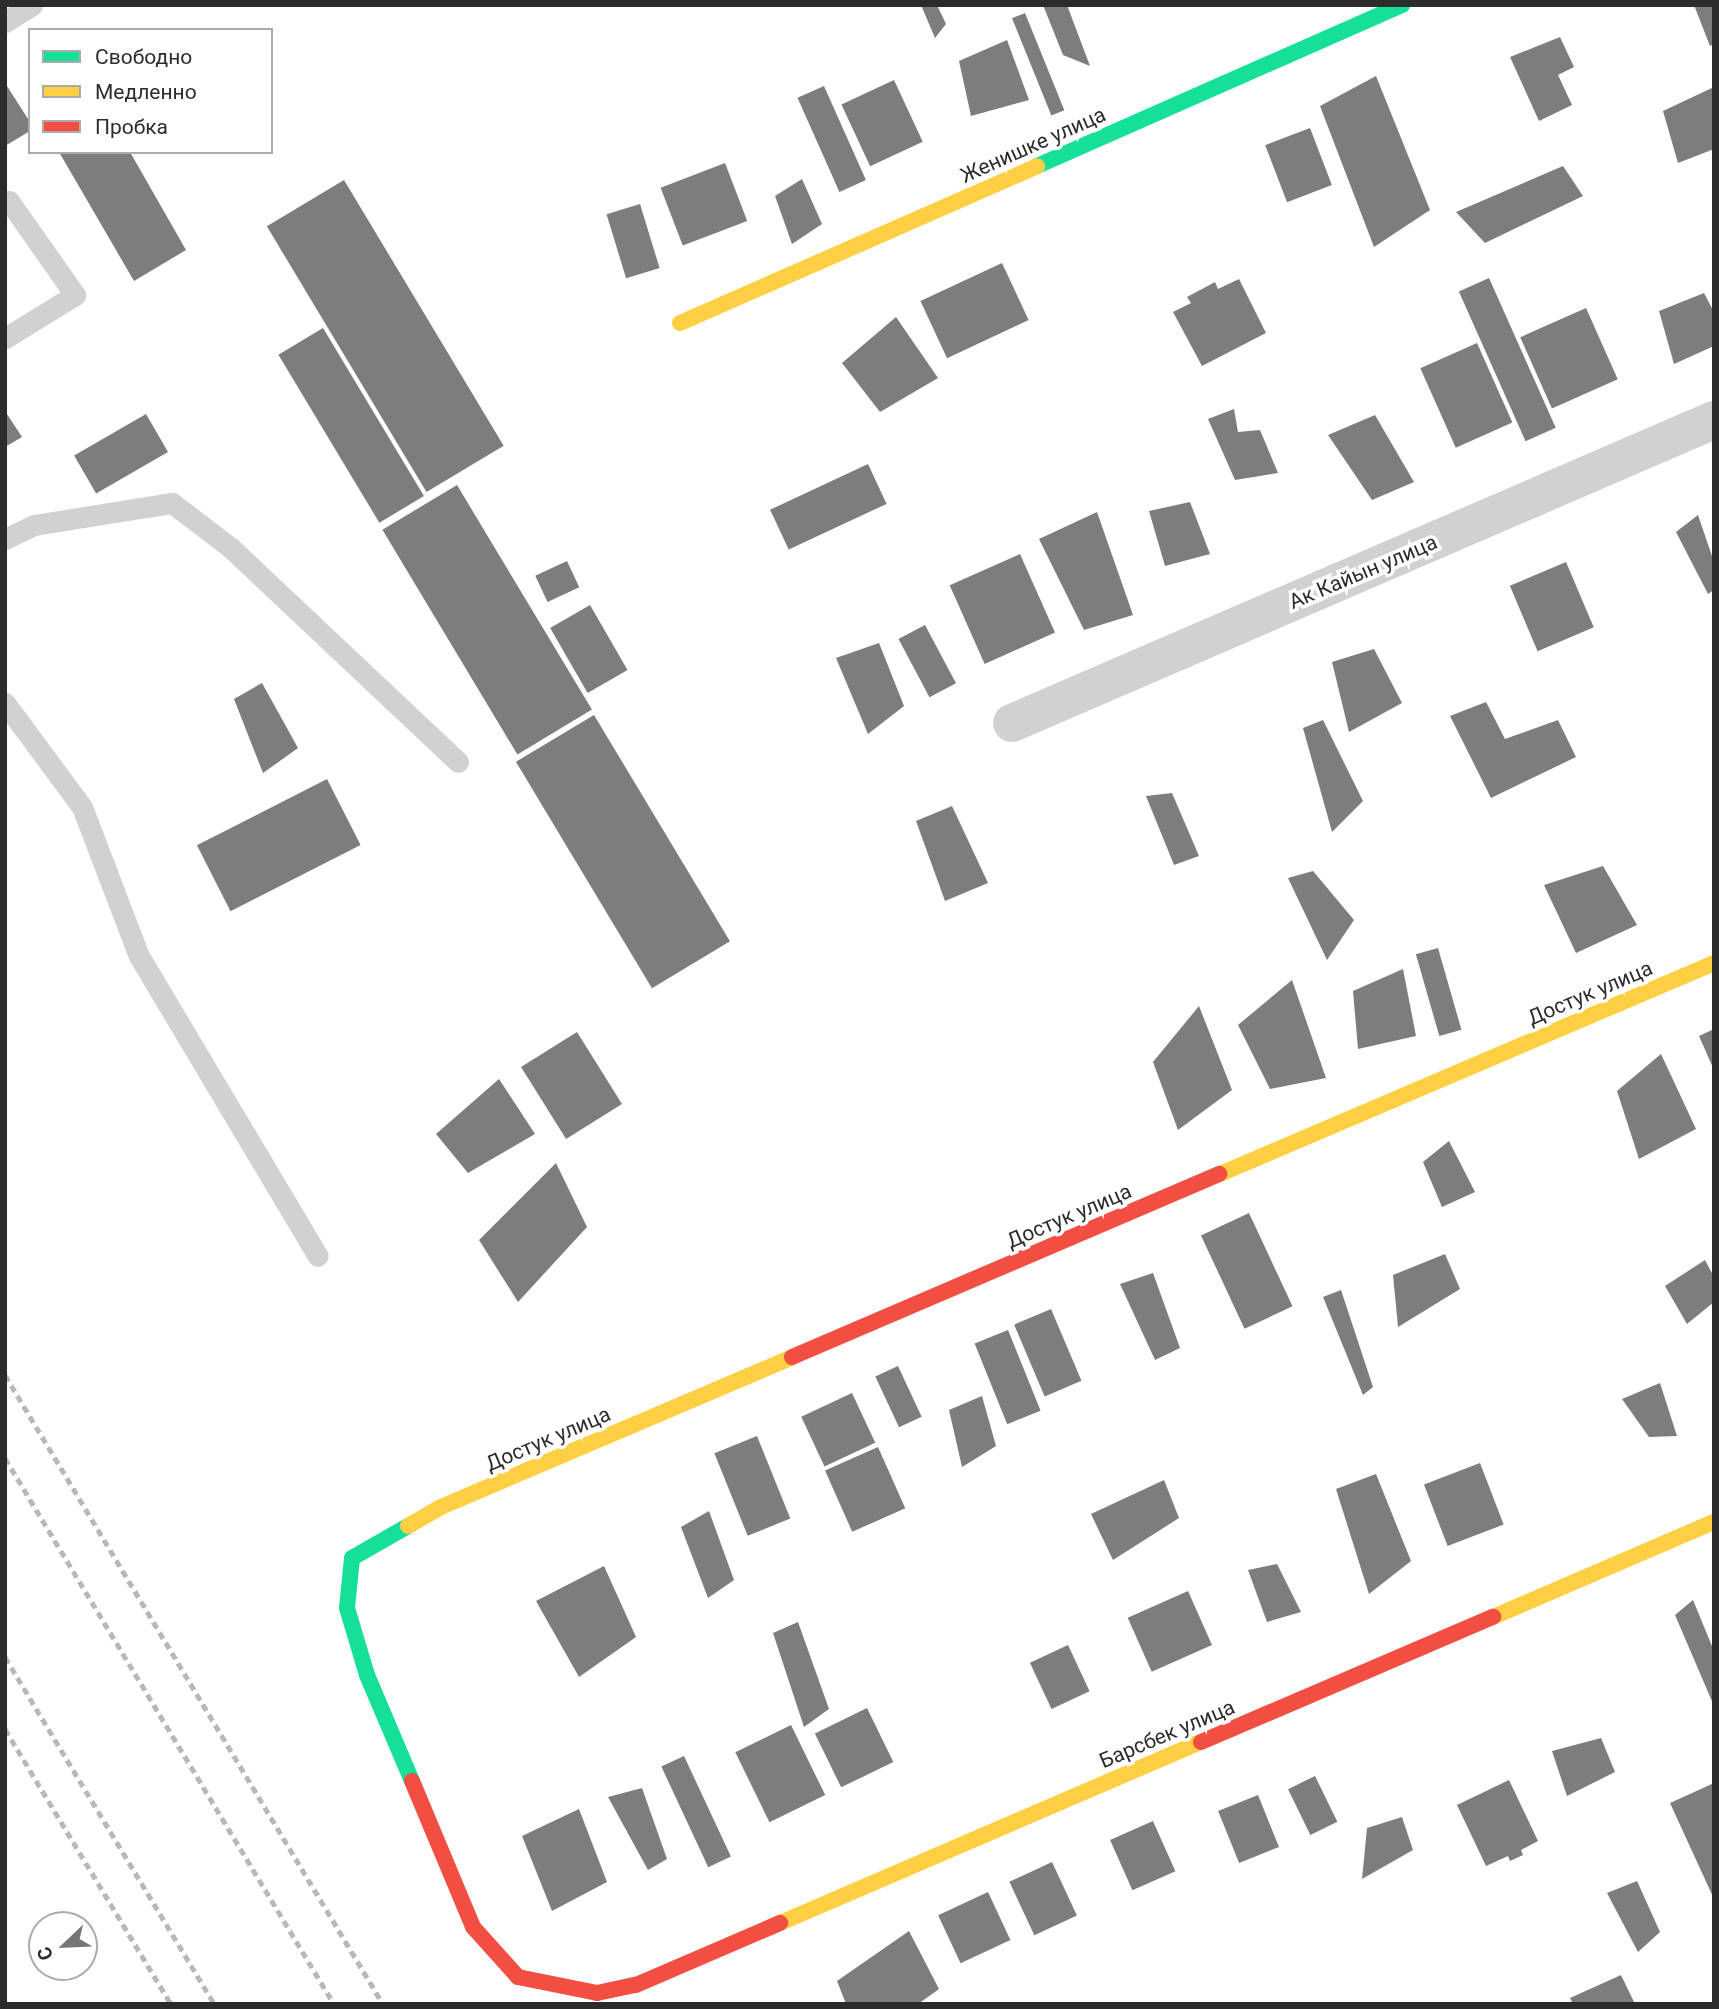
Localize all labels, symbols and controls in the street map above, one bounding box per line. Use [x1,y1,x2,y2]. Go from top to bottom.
legend [28,28,273,154]
text: Свободно [95,45,192,69]
text: Медленно [95,80,197,104]
street label: Женишке улица [956,102,1110,188]
text: Пробка [95,115,168,139]
street label: Ак Кайын улица [1285,529,1441,615]
street label: Достук улица [1524,955,1656,1031]
street label: Достук улица [1003,1178,1135,1254]
street label: Достук улица [482,1401,614,1477]
street label: Барсбек улица [1096,1694,1238,1774]
north arrow [28,1911,98,1981]
text: С [32,1943,58,1964]

